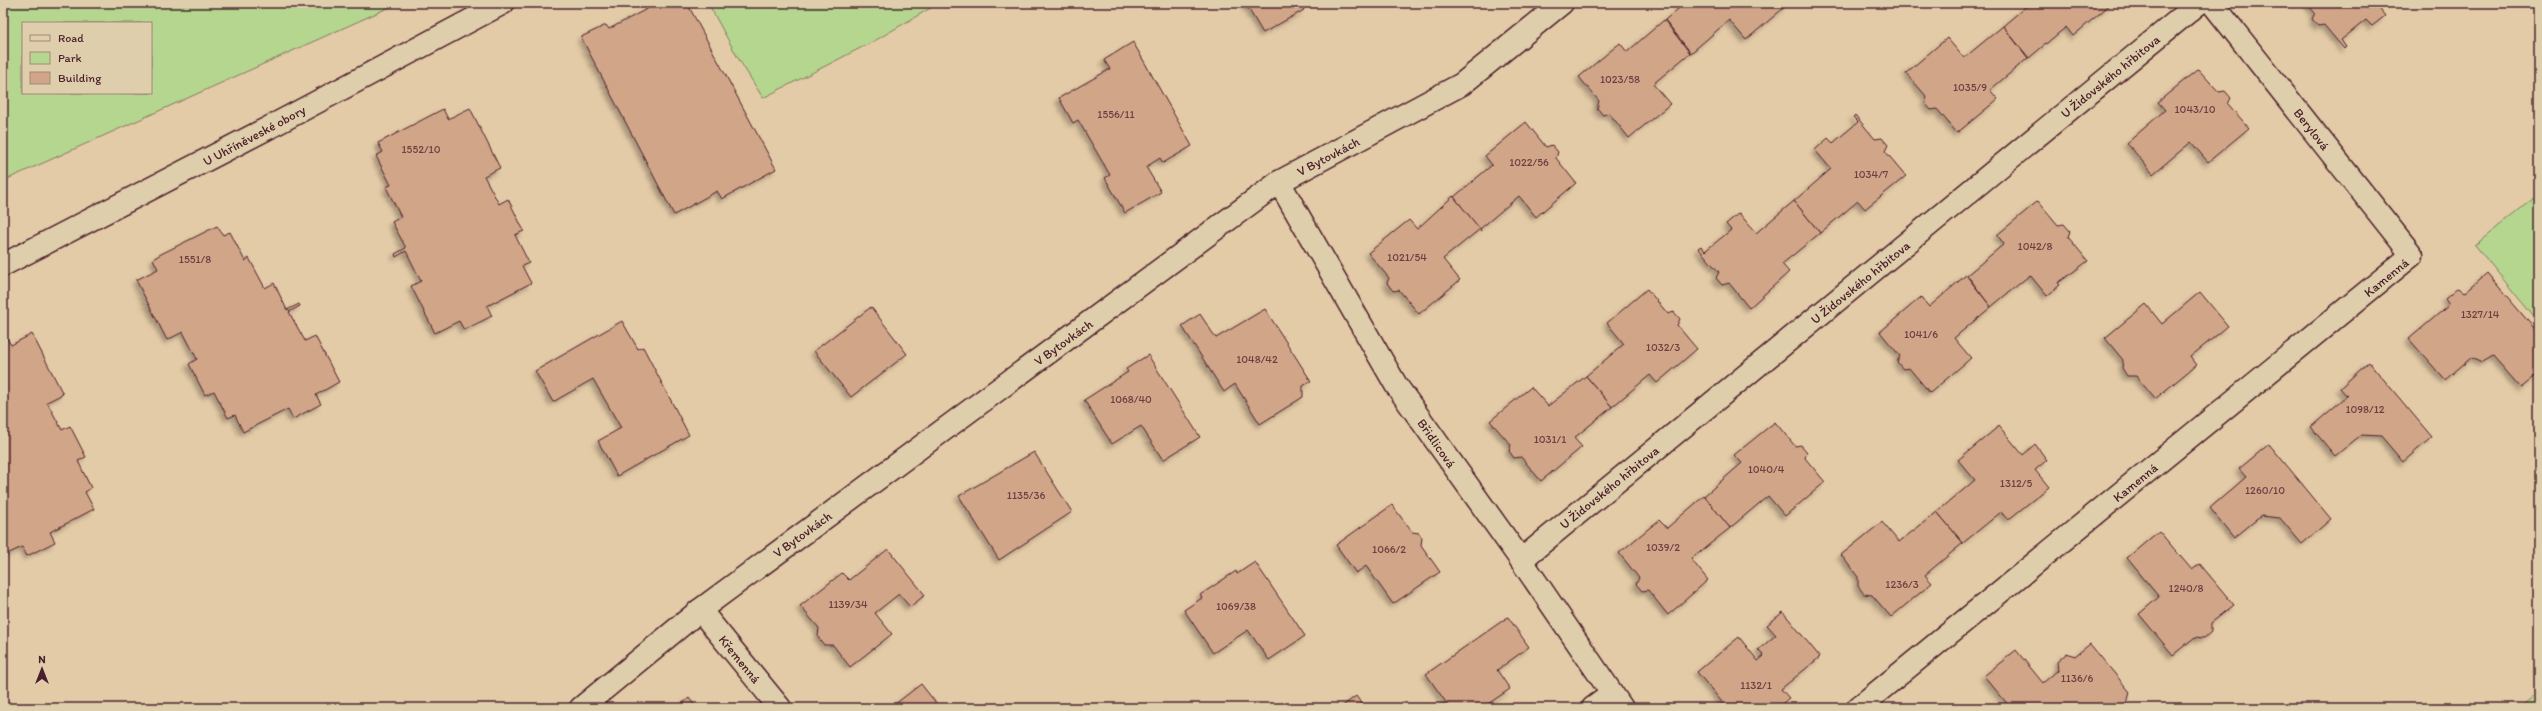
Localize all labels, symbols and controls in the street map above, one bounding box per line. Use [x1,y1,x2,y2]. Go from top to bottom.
legend [22,22,152,94]
text: Road [58,31,84,45]
street label: U Židovského hřbitova [2058,32,2163,121]
text: Park [58,51,82,65]
text: Building [58,71,102,85]
house number: 1023/58 [1600,73,1640,86]
house number: 1035/9 [1953,81,1987,94]
street label: U Uhříněveské obory [200,102,308,169]
house number: 1043/10 [2175,103,2216,116]
street label: Berylová [2291,105,2333,153]
house number: 1556/11 [1097,108,1135,121]
street label: V Bytovkách [1294,134,1362,179]
house number: 1552/10 [402,143,441,156]
house number: 1022/56 [1509,156,1549,169]
house number: 1034/7 [1854,168,1889,181]
street label: U Židovského hřbitova [1808,238,1913,327]
house number: 1042/8 [2018,240,2052,253]
house number: 1021/54 [1387,251,1427,264]
house number: 1551/8 [179,253,211,266]
street label: Kamenná [2361,255,2412,300]
house number: 1327/14 [2461,308,2500,321]
street label: V Bytovkách [1031,316,1096,369]
house number: 1041/6 [1904,328,1938,341]
house number: 1032/3 [1646,341,1680,354]
house number: 1048/42 [1236,353,1278,366]
house number: 1068/40 [1110,393,1152,406]
house number: 1098/12 [2345,403,2385,416]
street label: Břidlicová [1414,416,1459,471]
house number: 1031/1 [1534,433,1566,446]
street label: U Židovského hřbitova [1557,443,1662,532]
street label: Kamenná [2110,460,2161,505]
house number: 1040/4 [1748,463,1785,476]
house number: 1312/5 [2000,477,2032,490]
house number: 1260/10 [2245,484,2285,497]
house number: 1135/36 [1007,489,1045,502]
street label: V Bytovkách [770,508,835,561]
house number: 1039/2 [1646,541,1680,554]
house number: 1066/2 [1372,543,1406,556]
house number: 1236/3 [1885,578,1919,591]
house number: 1240/8 [2169,582,2203,595]
house number: 1139/34 [828,598,868,611]
house number: 1069/38 [1216,600,1256,613]
street label: Křemenná [716,632,764,687]
north arrow [22,649,62,689]
text: N [38,653,46,666]
house number: 1136/6 [2061,672,2093,685]
house number: 1132/1 [1740,679,1772,692]

